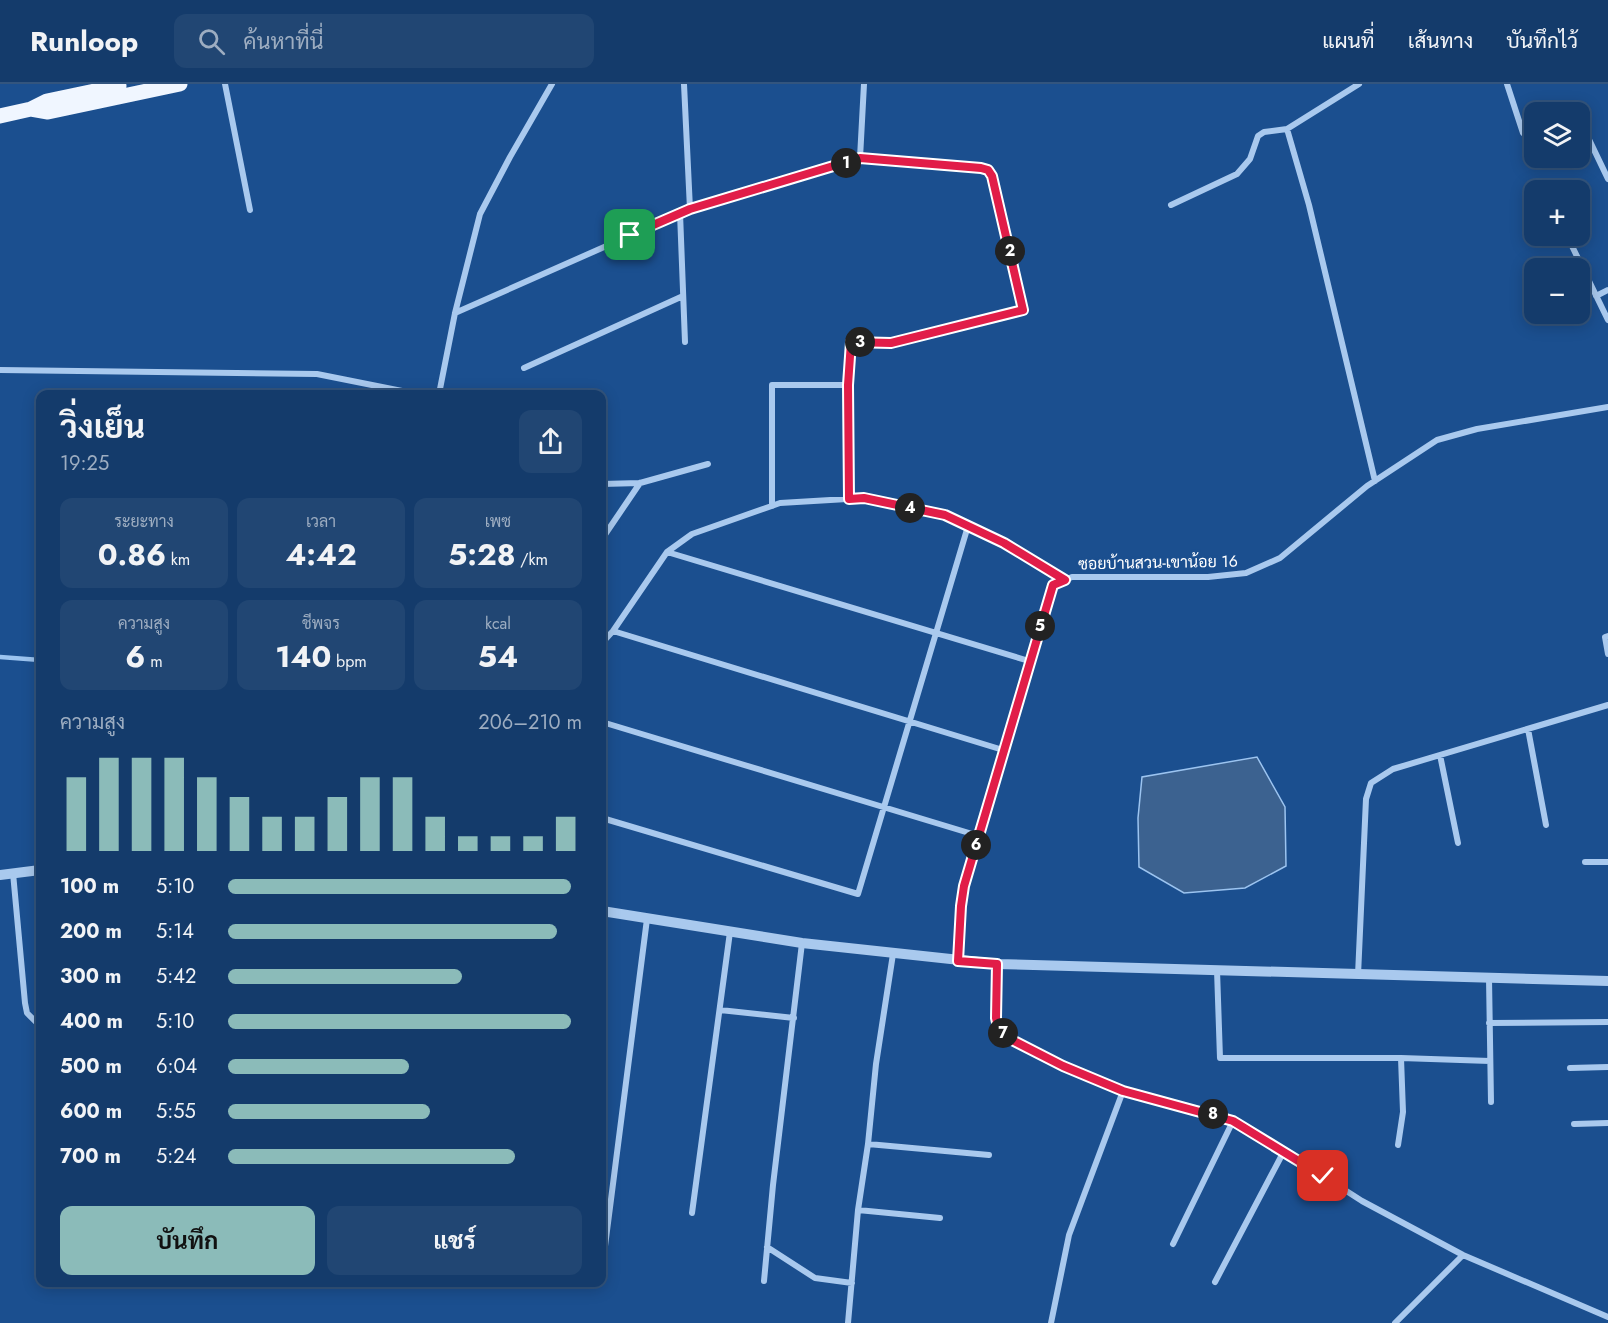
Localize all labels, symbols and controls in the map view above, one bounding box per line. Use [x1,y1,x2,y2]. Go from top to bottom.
search box [174,14,594,68]
text: Runloop [30,21,138,62]
icon: search [195,25,228,58]
text: ค้นหาที่นี่ [243,25,324,57]
text: แผนที่ [1322,26,1375,56]
text: เส้นทาง [1408,26,1473,56]
text: บันทึกไว้ [1506,26,1578,56]
map controls [1524,102,1590,324]
button: layers [1524,102,1590,168]
pin: 1 [831,148,861,178]
text: 1 [842,151,850,174]
button: + [1524,180,1590,246]
pin [604,209,655,260]
icon: arrive [613,218,646,251]
pin: 2 [995,236,1025,266]
text: 2 [1005,239,1015,262]
button: − [1524,258,1590,324]
pin: 3 [845,327,875,357]
text: 3 [855,330,865,353]
text: วิ่งเย็น [60,403,145,450]
button: share [519,410,582,473]
text: 19:25 [60,449,109,478]
pin: 4 [895,493,925,523]
text: 4 [904,496,916,519]
text: ระยะทาง [114,510,174,533]
text: เวลา [306,510,336,533]
text: เพซ [485,510,511,533]
text: 0.86 [98,533,166,576]
text: 4:42 [285,533,357,576]
text: 5:28 [448,533,515,576]
text: km [166,548,190,571]
text: /km [515,548,548,571]
street label: ซอยบ้านสวน-เขาน้อย 16 [1078,550,1238,575]
pin: 5 [1025,611,1055,641]
text: ความสูง [118,612,170,635]
text: ชีพจร [302,612,340,635]
text: kcal [485,612,511,635]
text: 5 [1035,614,1045,637]
text: 6 [125,635,145,678]
text: 140 [275,635,331,678]
text: 54 [478,635,518,678]
text: m [145,650,163,673]
text: bpm [331,650,367,673]
text: ความสูง [60,708,125,737]
text: 206–210 m [478,708,582,737]
pin: 6 [961,830,991,860]
text: 6 [971,833,981,856]
text: 100 m [60,872,119,901]
text: 5:10 [156,872,194,901]
text: 200 m [60,917,122,946]
text: 5:14 [156,917,194,946]
text: 300 m [60,962,121,991]
text: 5:42 [156,962,196,991]
text: 400 m [60,1007,123,1036]
text: 5:10 [156,1007,194,1036]
pin: 7 [988,1018,1018,1048]
text: 7 [998,1021,1008,1044]
text: 500 m [60,1052,122,1081]
text: 6:04 [156,1052,197,1081]
text: 600 m [60,1097,122,1126]
text: 5:55 [156,1097,196,1126]
pin: 8 [1198,1099,1228,1129]
text: 8 [1208,1102,1218,1125]
text: 700 m [60,1142,121,1171]
text: 5:24 [156,1142,196,1171]
pin [1297,1150,1348,1201]
icon: check [1306,1159,1339,1192]
button: บันทึก [60,1206,315,1275]
button: แชร์ [327,1206,582,1275]

